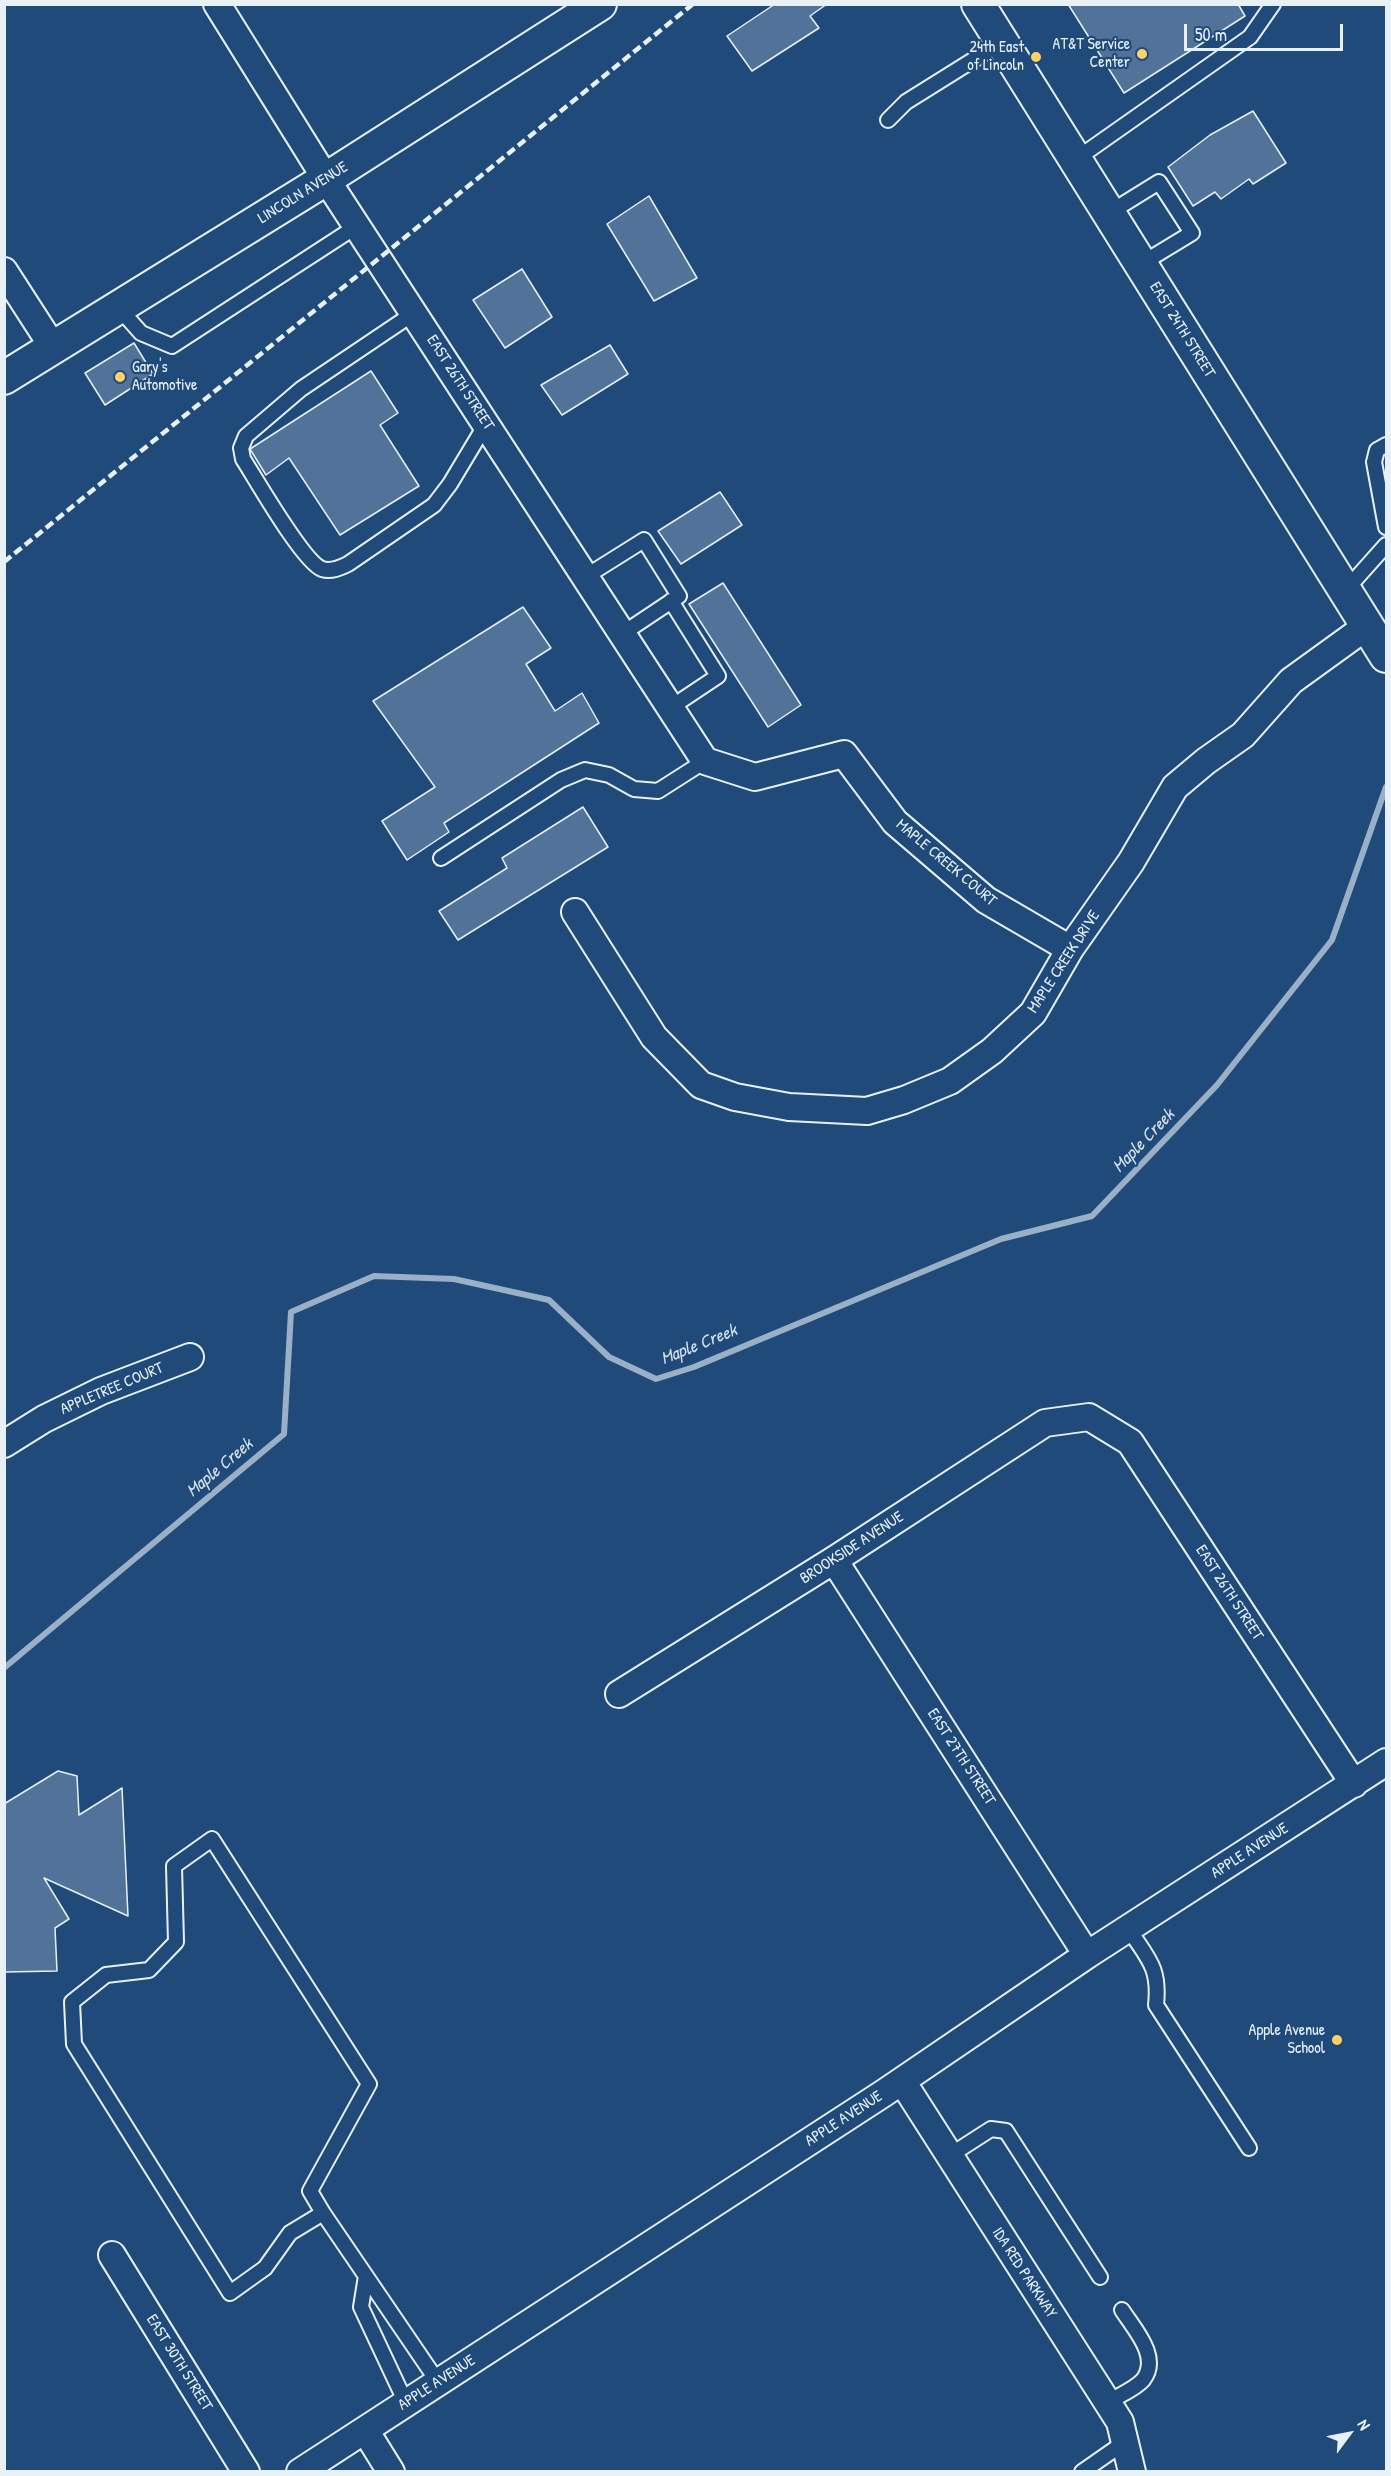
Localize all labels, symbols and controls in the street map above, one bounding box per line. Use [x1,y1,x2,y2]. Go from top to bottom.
scale bar [1187,12,1346,50]
text: 50 m [1195,22,1227,47]
place label: AT&T Service Center [1053,35,1130,73]
place label: 24th East of Lincoln [967,38,1024,76]
marker: AT&T Service Center [1135,47,1149,61]
marker: 24th East of Lincoln [1029,50,1043,64]
street label: LINCOLN AVENUE [255,158,351,228]
street label: EAST 24TH STREET [1145,279,1219,381]
street label: EAST 26TH STREET [422,332,498,434]
place label: Gary's Automotive [132,358,197,396]
marker: Gary's Automotive [113,370,127,384]
street label: MAPLE CREEK COURT [892,815,1000,911]
street label: MAPLE CREEK DRIVE [1024,907,1104,1017]
water label: Maple Creek [1108,1105,1180,1177]
water label: Maple Creek [658,1320,740,1370]
street label: APPLETREE COURT [58,1359,166,1419]
water label: Maple Creek [182,1434,258,1502]
street label: BROOKSIDE AVENUE [797,1507,907,1589]
street label: EAST 26TH STREET [1191,1542,1267,1644]
street label: EAST 27TH STREET [923,1705,999,1809]
street label: APPLE AVENUE [1208,1819,1292,1883]
place label: Apple Avenue School [1249,2021,1325,2059]
marker: Apple Avenue School [1330,2033,1344,2047]
street label: APPLE AVENUE [802,2087,886,2151]
street label: IDA RED PARKWAY [988,2224,1060,2322]
street label: EAST 30TH STREET [142,2311,216,2415]
street label: APPLE AVENUE [395,2351,479,2415]
north arrow [1319,2404,1379,2464]
text: N [1353,2415,1376,2434]

